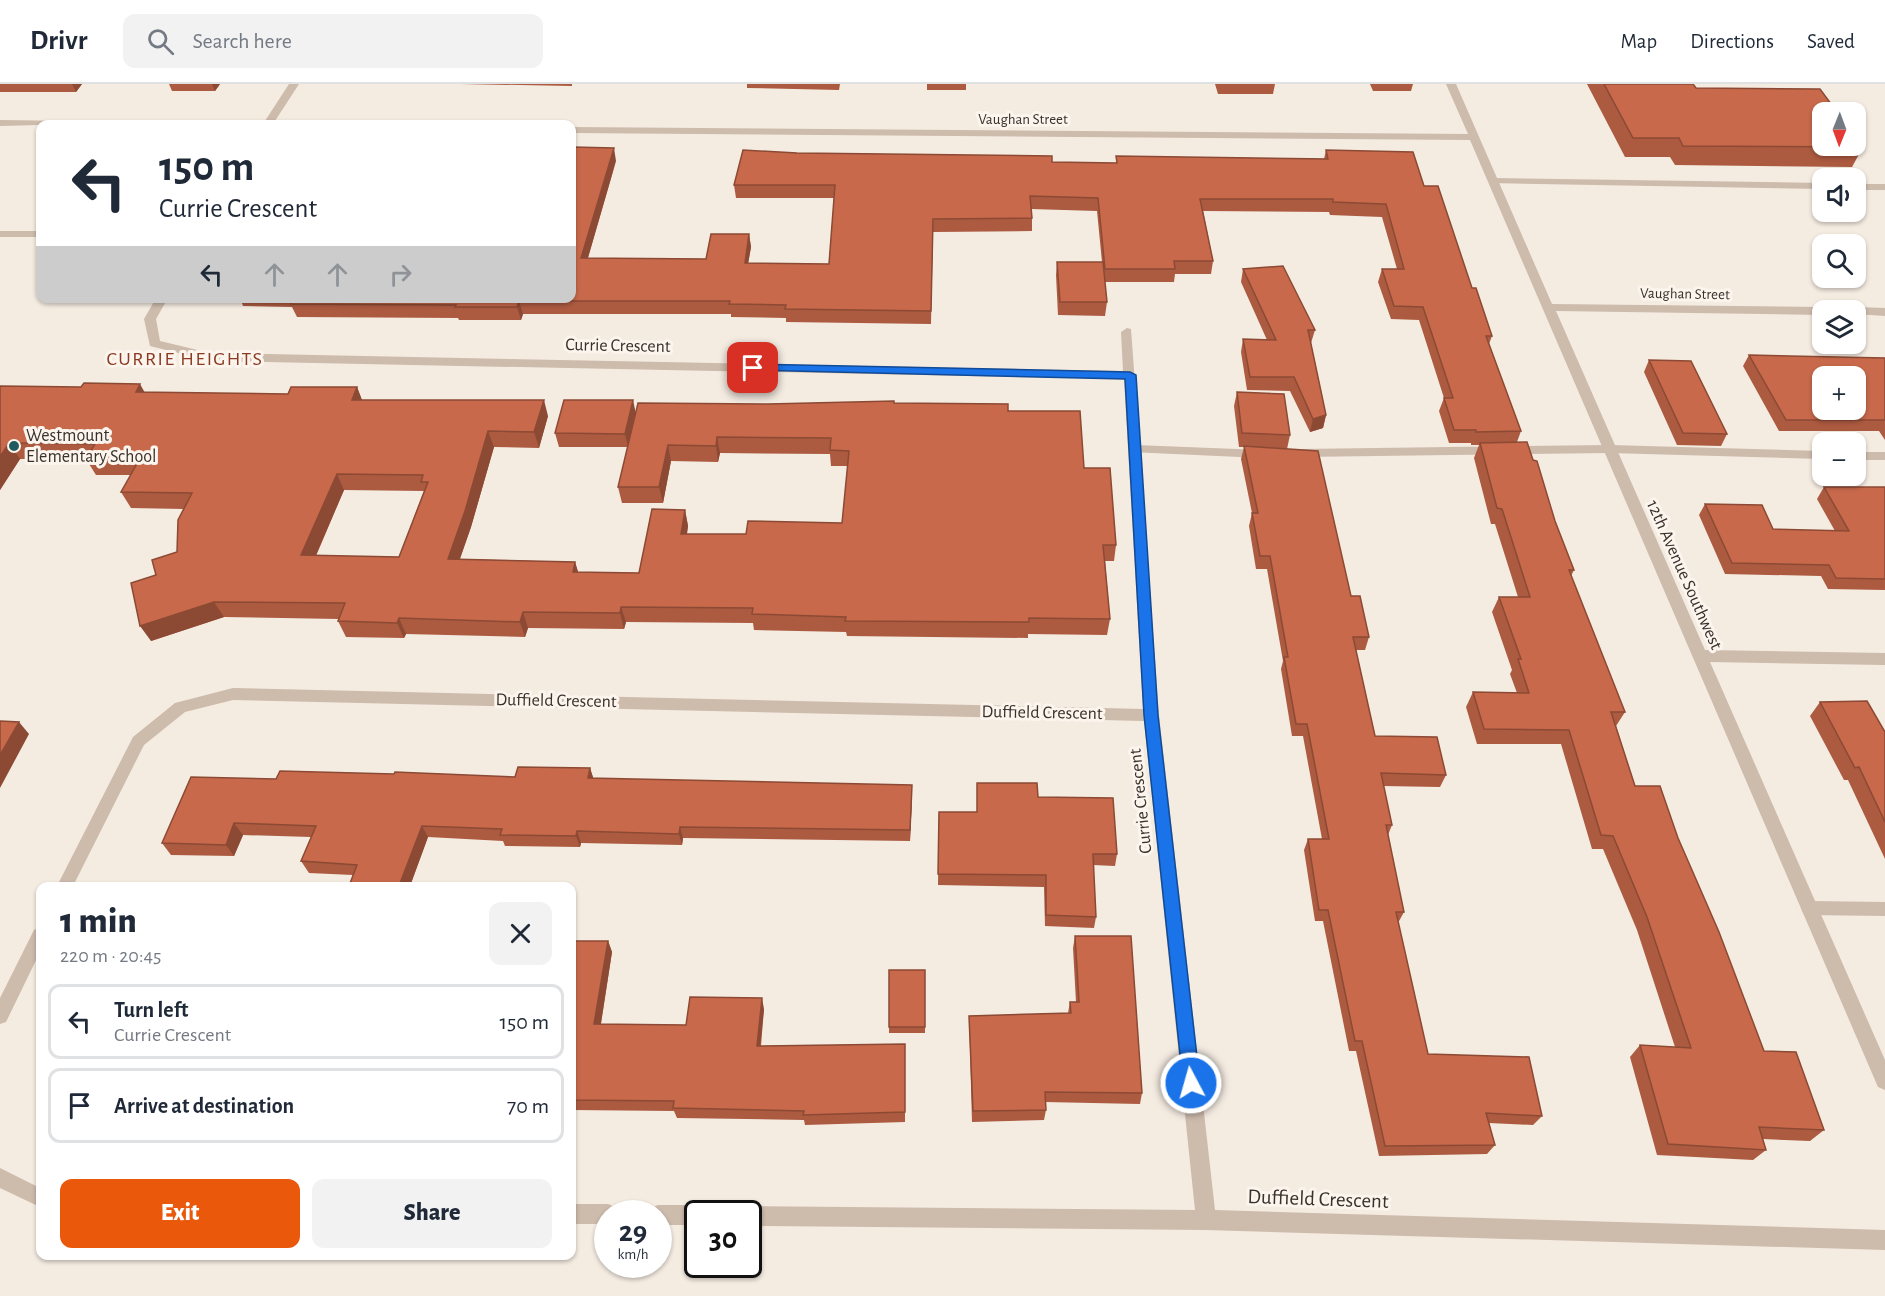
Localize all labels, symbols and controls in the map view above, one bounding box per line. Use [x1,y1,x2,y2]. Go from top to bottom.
search box [123,14,543,68]
icon: search [144,25,177,58]
text: Drivr [30,27,87,55]
text: Search here [192,30,292,52]
text: Map [1621,31,1657,52]
text: Directions [1690,31,1774,52]
text: Saved [1807,31,1855,52]
north arrow [1812,102,1866,156]
map controls [1812,102,1866,486]
street label: Vaughan Street [978,112,1068,127]
icon: left [60,144,138,222]
text: 150 m [159,146,254,188]
button: sound [1812,168,1866,222]
text: Currie Crescent [159,195,317,222]
button: search [1812,234,1866,288]
icon: left [195,258,228,291]
icon: ahead [258,258,291,291]
icon: ahead [321,258,354,291]
icon: right [384,258,417,291]
street label: Vaughan Street [1640,286,1730,302]
button: layers [1812,300,1866,354]
street label: Currie Crescent [565,336,671,356]
pin [727,342,778,393]
district label: CURRIE HEIGHTS [106,349,264,369]
icon: arrive [736,351,769,384]
button: + [1812,366,1866,420]
place label: Westmount Elementary School [26,427,157,466]
button: − [1812,432,1866,486]
marker: Westmount Elementary School [7,439,21,453]
street label: 12th Avenue Southwest [1643,498,1725,653]
street label: Duffield Crescent [495,691,617,711]
street label: Duffield Crescent [981,703,1103,723]
street label: Currie Crescent [1127,747,1155,854]
button: close [489,902,552,965]
text: 1 min [60,903,137,939]
text: 220 m · 20:45 [60,946,161,966]
text: Turn left [114,999,188,1021]
icon: left [63,1005,96,1038]
text: 150 m [499,1011,549,1033]
text: Currie Crescent [114,1025,231,1045]
position arrow [1159,1051,1223,1115]
icon: arrive [63,1089,96,1122]
text: Arrive at destination [114,1095,294,1117]
text: 70 m [507,1095,549,1117]
button: Exit [60,1179,300,1248]
button: Share [312,1179,552,1248]
street label: Duffield Crescent [1247,1186,1389,1212]
speed limit sign: 30 [684,1200,762,1278]
text: 29 [619,1217,647,1247]
text: km/h [618,1247,648,1262]

